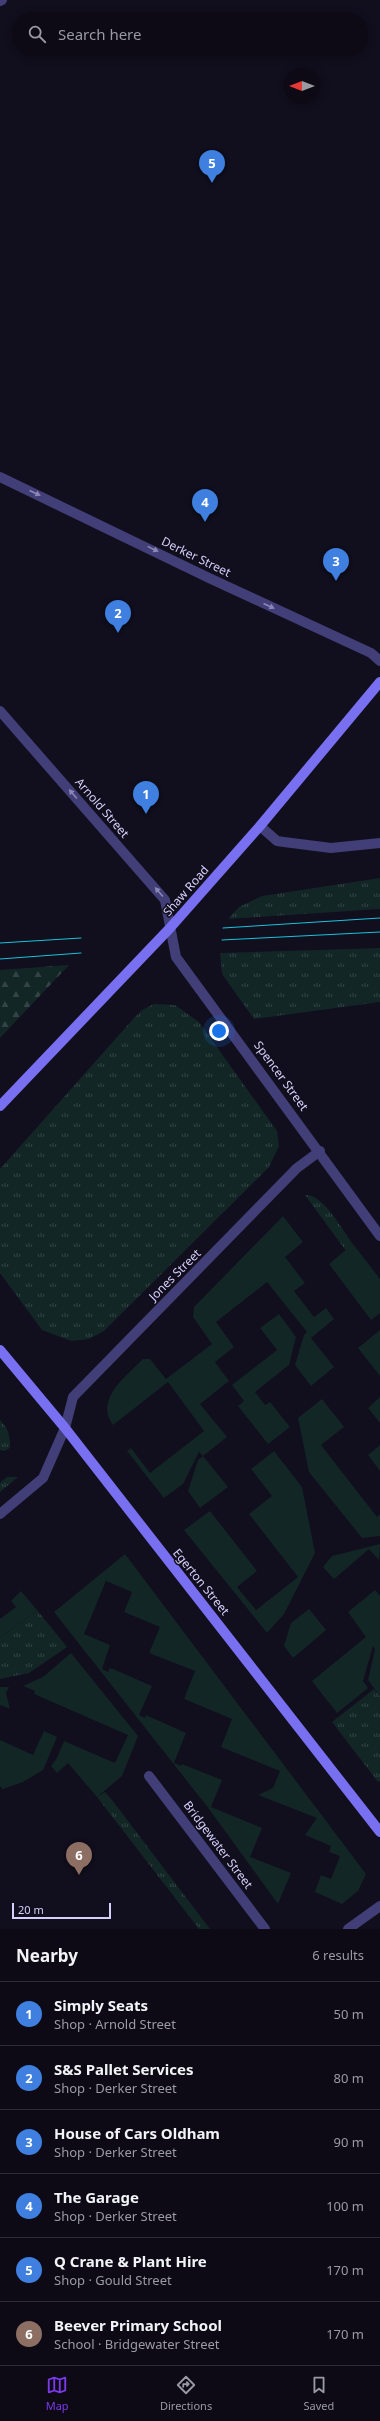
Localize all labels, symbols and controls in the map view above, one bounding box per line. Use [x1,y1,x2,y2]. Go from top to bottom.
search box [12,12,368,56]
icon: search [26,23,48,45]
text: Search here [58,24,141,44]
north arrow [284,68,320,104]
pin: 5 [199,150,225,183]
pin: 4 [192,489,218,522]
one-way arrow [30,490,41,496]
street label: Derker Street [159,532,234,581]
one-way arrow [147,546,158,553]
pin: 3 [323,548,349,581]
pin: 2 [105,600,131,633]
one-way arrow [264,603,275,609]
street label: Arnold Street [72,774,134,842]
pin: 1 [133,781,159,814]
one-way arrow [69,789,78,800]
street label: Shaw Road [159,862,212,920]
one-way arrow [155,888,164,897]
your location [209,1021,229,1041]
street label: Spencer Street [250,1037,313,1115]
street label: Jones Street [144,1244,205,1305]
street label: Egerton Street [169,1545,234,1619]
street label: Bridgewater Street [180,1797,257,1893]
pin: 6 [66,1842,92,1875]
scale bar [12,1901,111,1920]
text: 20 m [18,1902,44,1917]
text: Nearby [16,1944,78,1967]
text: 6 results [312,1946,364,1964]
text: Simply Seats [54,1995,148,2015]
text: 1 [25,2005,33,2023]
text: 50 m [334,2005,364,2023]
text: Shop · Arnold Street [54,2015,176,2033]
text: S&S Pallet Services [54,2059,194,2079]
text: 2 [25,2069,33,2087]
text: 80 m [334,2069,364,2087]
text: Shop · Derker Street [54,2079,177,2097]
text: House of Cars Oldham [54,2123,220,2143]
text: 3 [25,2133,33,2151]
text: 90 m [334,2133,364,2151]
text: Shop · Derker Street [54,2143,177,2161]
text: The Garage [54,2187,139,2207]
text: 4 [25,2197,33,2215]
text: 100 m [326,2197,364,2215]
text: Shop · Derker Street [54,2207,177,2225]
text: Q Crane & Plant Hire [54,2251,207,2271]
text: 5 [25,2261,33,2279]
text: 170 m [326,2261,364,2279]
text: Shop · Gould Street [54,2271,172,2289]
text: Beever Primary School [54,2315,222,2335]
text: 6 [25,2325,33,2343]
text: 170 m [326,2325,364,2343]
text: School · Bridgewater Street [54,2335,220,2353]
tab: Map [46,2374,69,2413]
tab: Directions [160,2374,212,2413]
tab: Saved [304,2374,334,2413]

